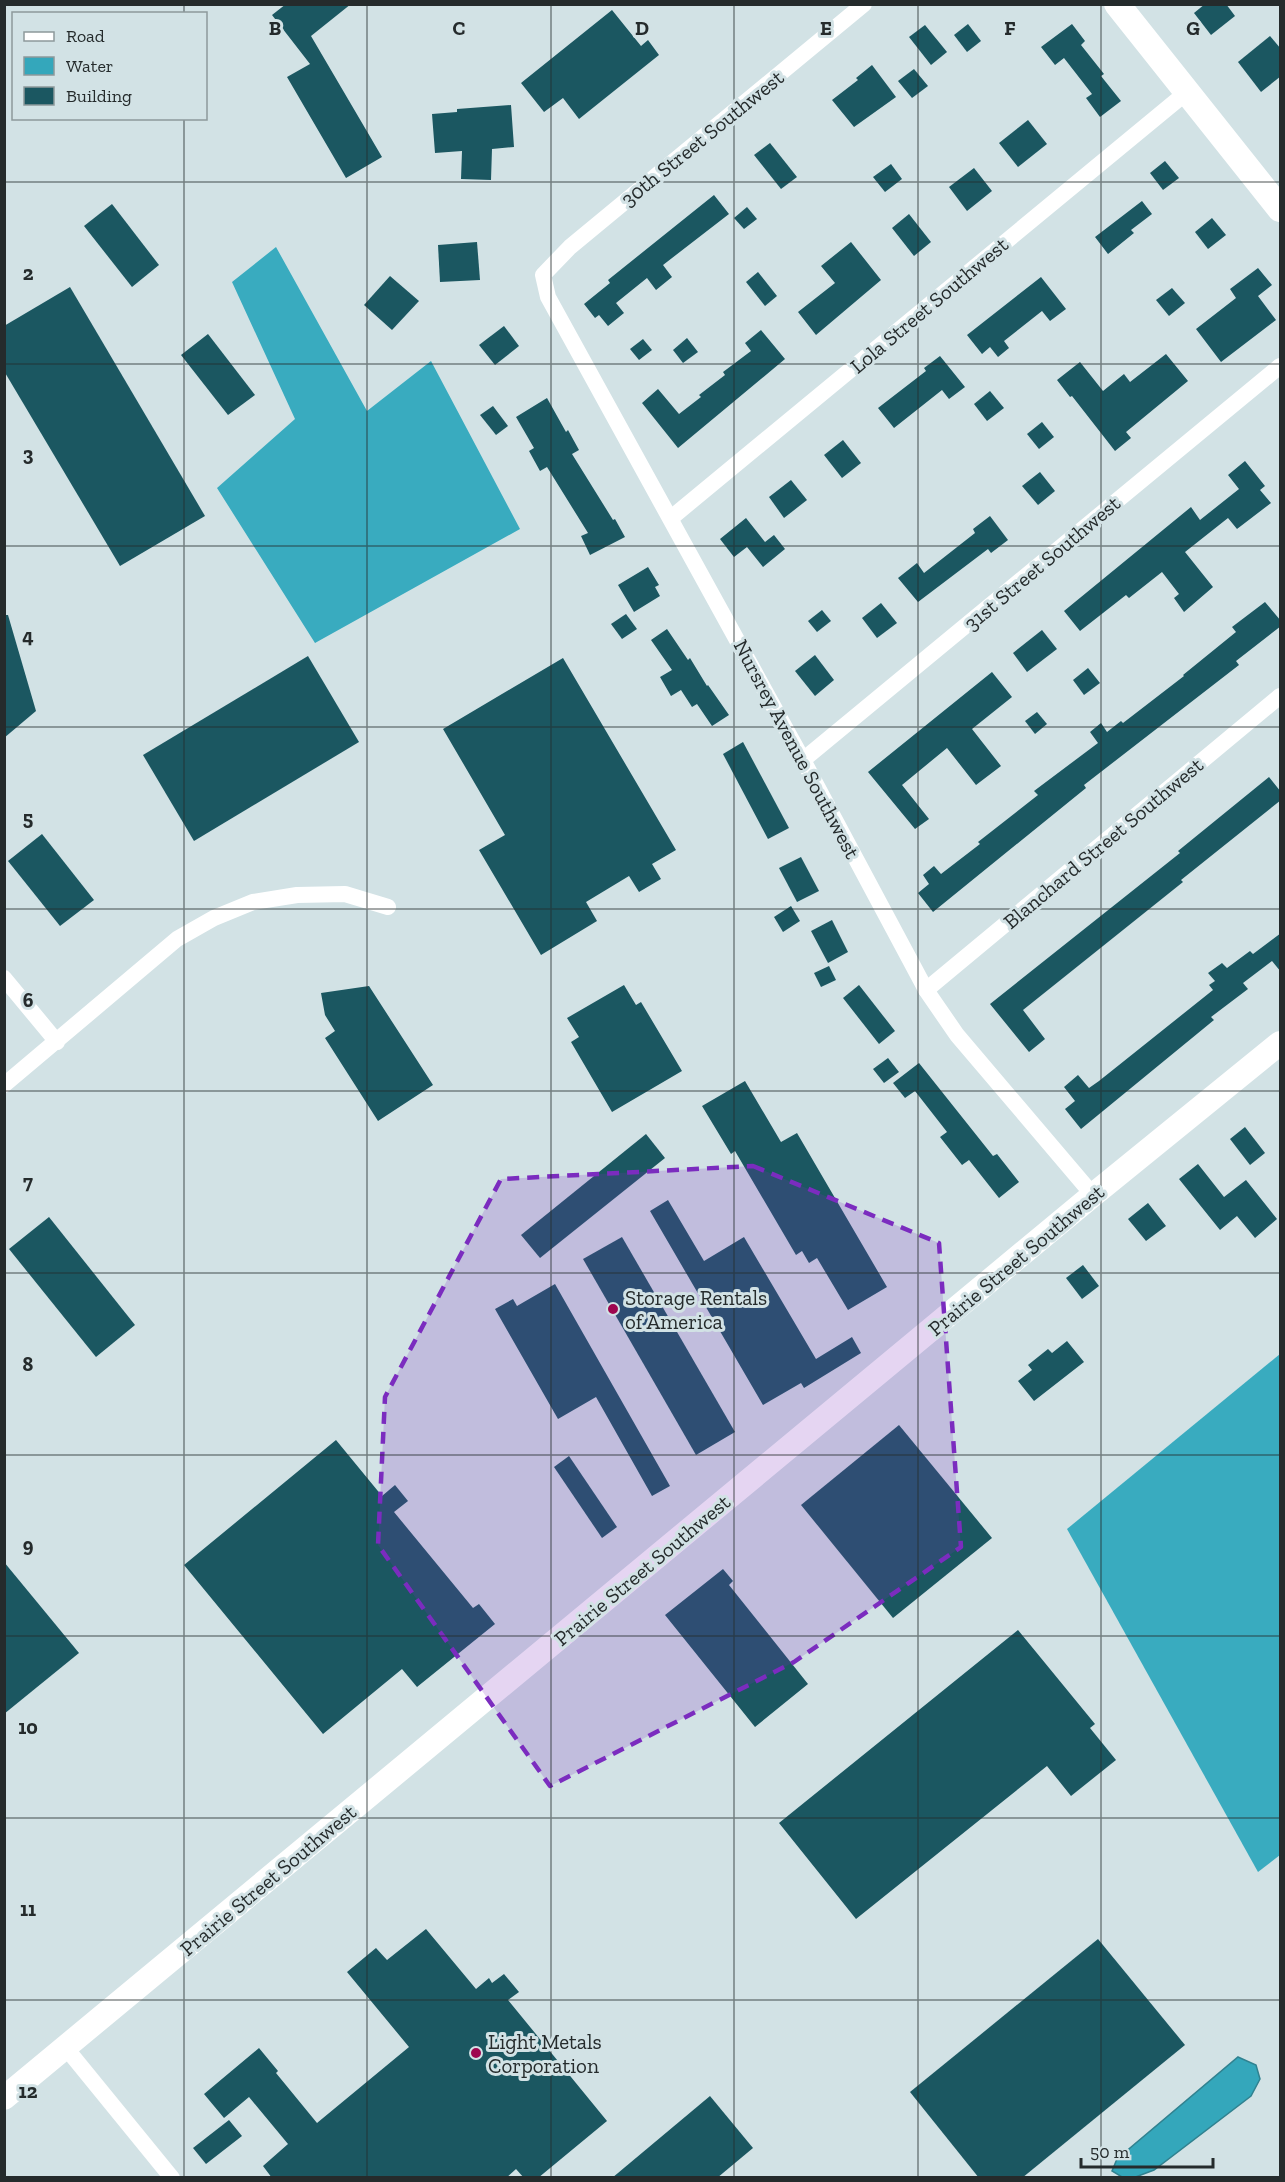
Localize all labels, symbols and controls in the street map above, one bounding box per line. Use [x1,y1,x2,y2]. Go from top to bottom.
legend [12,12,207,120]
text: B [269,16,281,40]
text: C [453,16,466,40]
text: D [635,16,649,40]
text: E [820,16,832,40]
text: F [1004,16,1016,40]
text: G [1186,16,1200,40]
text: Road [66,25,105,47]
text: Water [66,55,113,77]
street label: 30th Street Southwest [616,65,789,211]
text: Building [66,85,132,107]
street label: Lola Street Southwest [845,232,1013,378]
text: 2 [23,261,34,285]
text: 3 [23,442,34,466]
street label: 31st Street Southwest [959,490,1125,636]
text: 4 [22,624,34,648]
street label: Nursrey Avenue Southwest [729,635,866,863]
street label: Blanchard Street Southwest [998,752,1208,934]
text: 5 [23,806,33,830]
text: 6 [23,988,34,1012]
text: 7 [23,1170,33,1194]
street label: Prairie Street Southwest [923,1179,1109,1341]
place label: Storage Rentals of America [625,1285,767,1334]
marker: Storage Rentals of America [606,1302,620,1316]
text: 8 [23,1352,34,1376]
street label: Prairie Street Southwest [549,1489,735,1651]
text: 9 [23,1533,34,1557]
text: 10 [18,1715,38,1739]
street label: Prairie Street Southwest [175,1799,361,1961]
text: 11 [20,1897,36,1921]
place label: Light Metals Corporation [488,2029,602,2078]
marker: Light Metals Corporation [469,2046,483,2060]
text: 12 [19,2079,38,2103]
scale bar [1081,2131,1213,2169]
text: 50 m [1090,2141,1130,2163]

